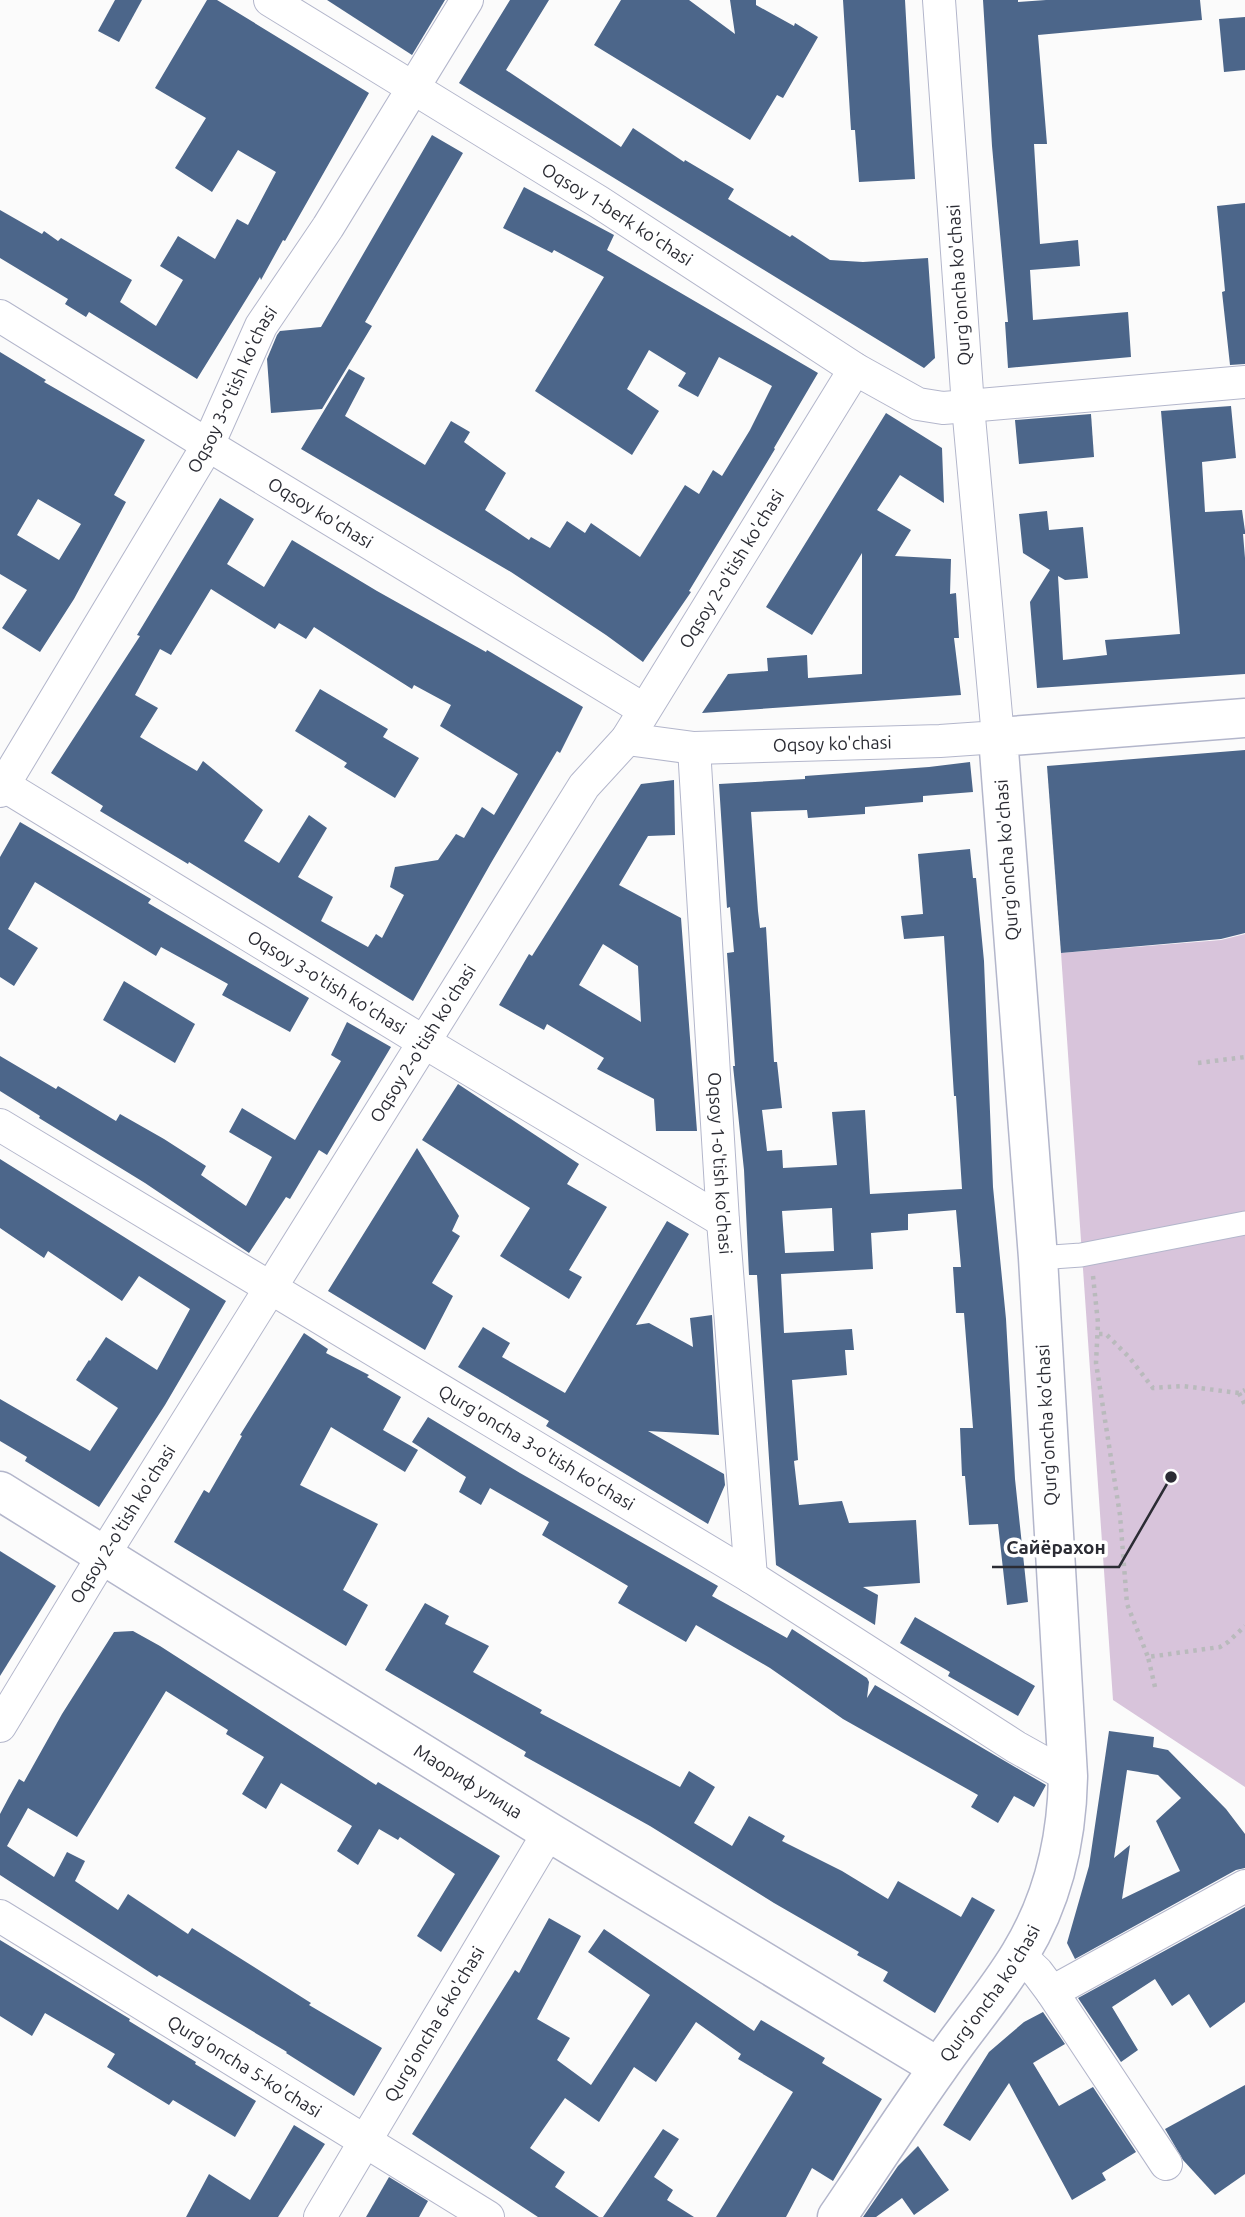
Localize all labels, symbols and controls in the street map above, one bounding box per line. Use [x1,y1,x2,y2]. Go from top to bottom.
street label: Oqsoy 1-berk ko'chasi [538,158,697,269]
street label: Qurg'oncha ko'chasi [942,204,975,367]
street label: Oqsoy 3-o'tish ko'chasi [183,302,280,476]
street label: Oqsoy ko'chasi [265,473,377,552]
street label: Oqsoy 2-o'tish ko'chasi [674,486,787,651]
street label: Oqsoy ko'chasi [773,731,892,755]
street label: Qurg'oncha ko'chasi [990,779,1023,942]
street label: Oqsoy 3-o'tish ko'chasi [244,926,410,1038]
street label: Oqsoy 2-o'tish ko'chasi [365,960,479,1126]
street label: Oqsoy 1-o'tish ko'chasi [705,1071,737,1255]
street label: Qurg'oncha ko'chasi [1032,1344,1061,1506]
street label: Qurg'oncha 3-o'tish ko'chasi [435,1380,639,1514]
street label: Oqsoy 2-o'tish ko'chasi [66,1441,179,1607]
callout: Сайёрахон [992,1527,1119,1567]
text: Сайёрахон [1006,1536,1106,1558]
street label: Маориф улица [411,1740,526,1822]
street label: Qurg'oncha ko'chasi [935,1921,1043,2066]
street label: Qurg'oncha 6-ko'chasi [380,1943,488,2106]
street label: Qurg'oncha 5-ko'chasi [164,2011,326,2121]

